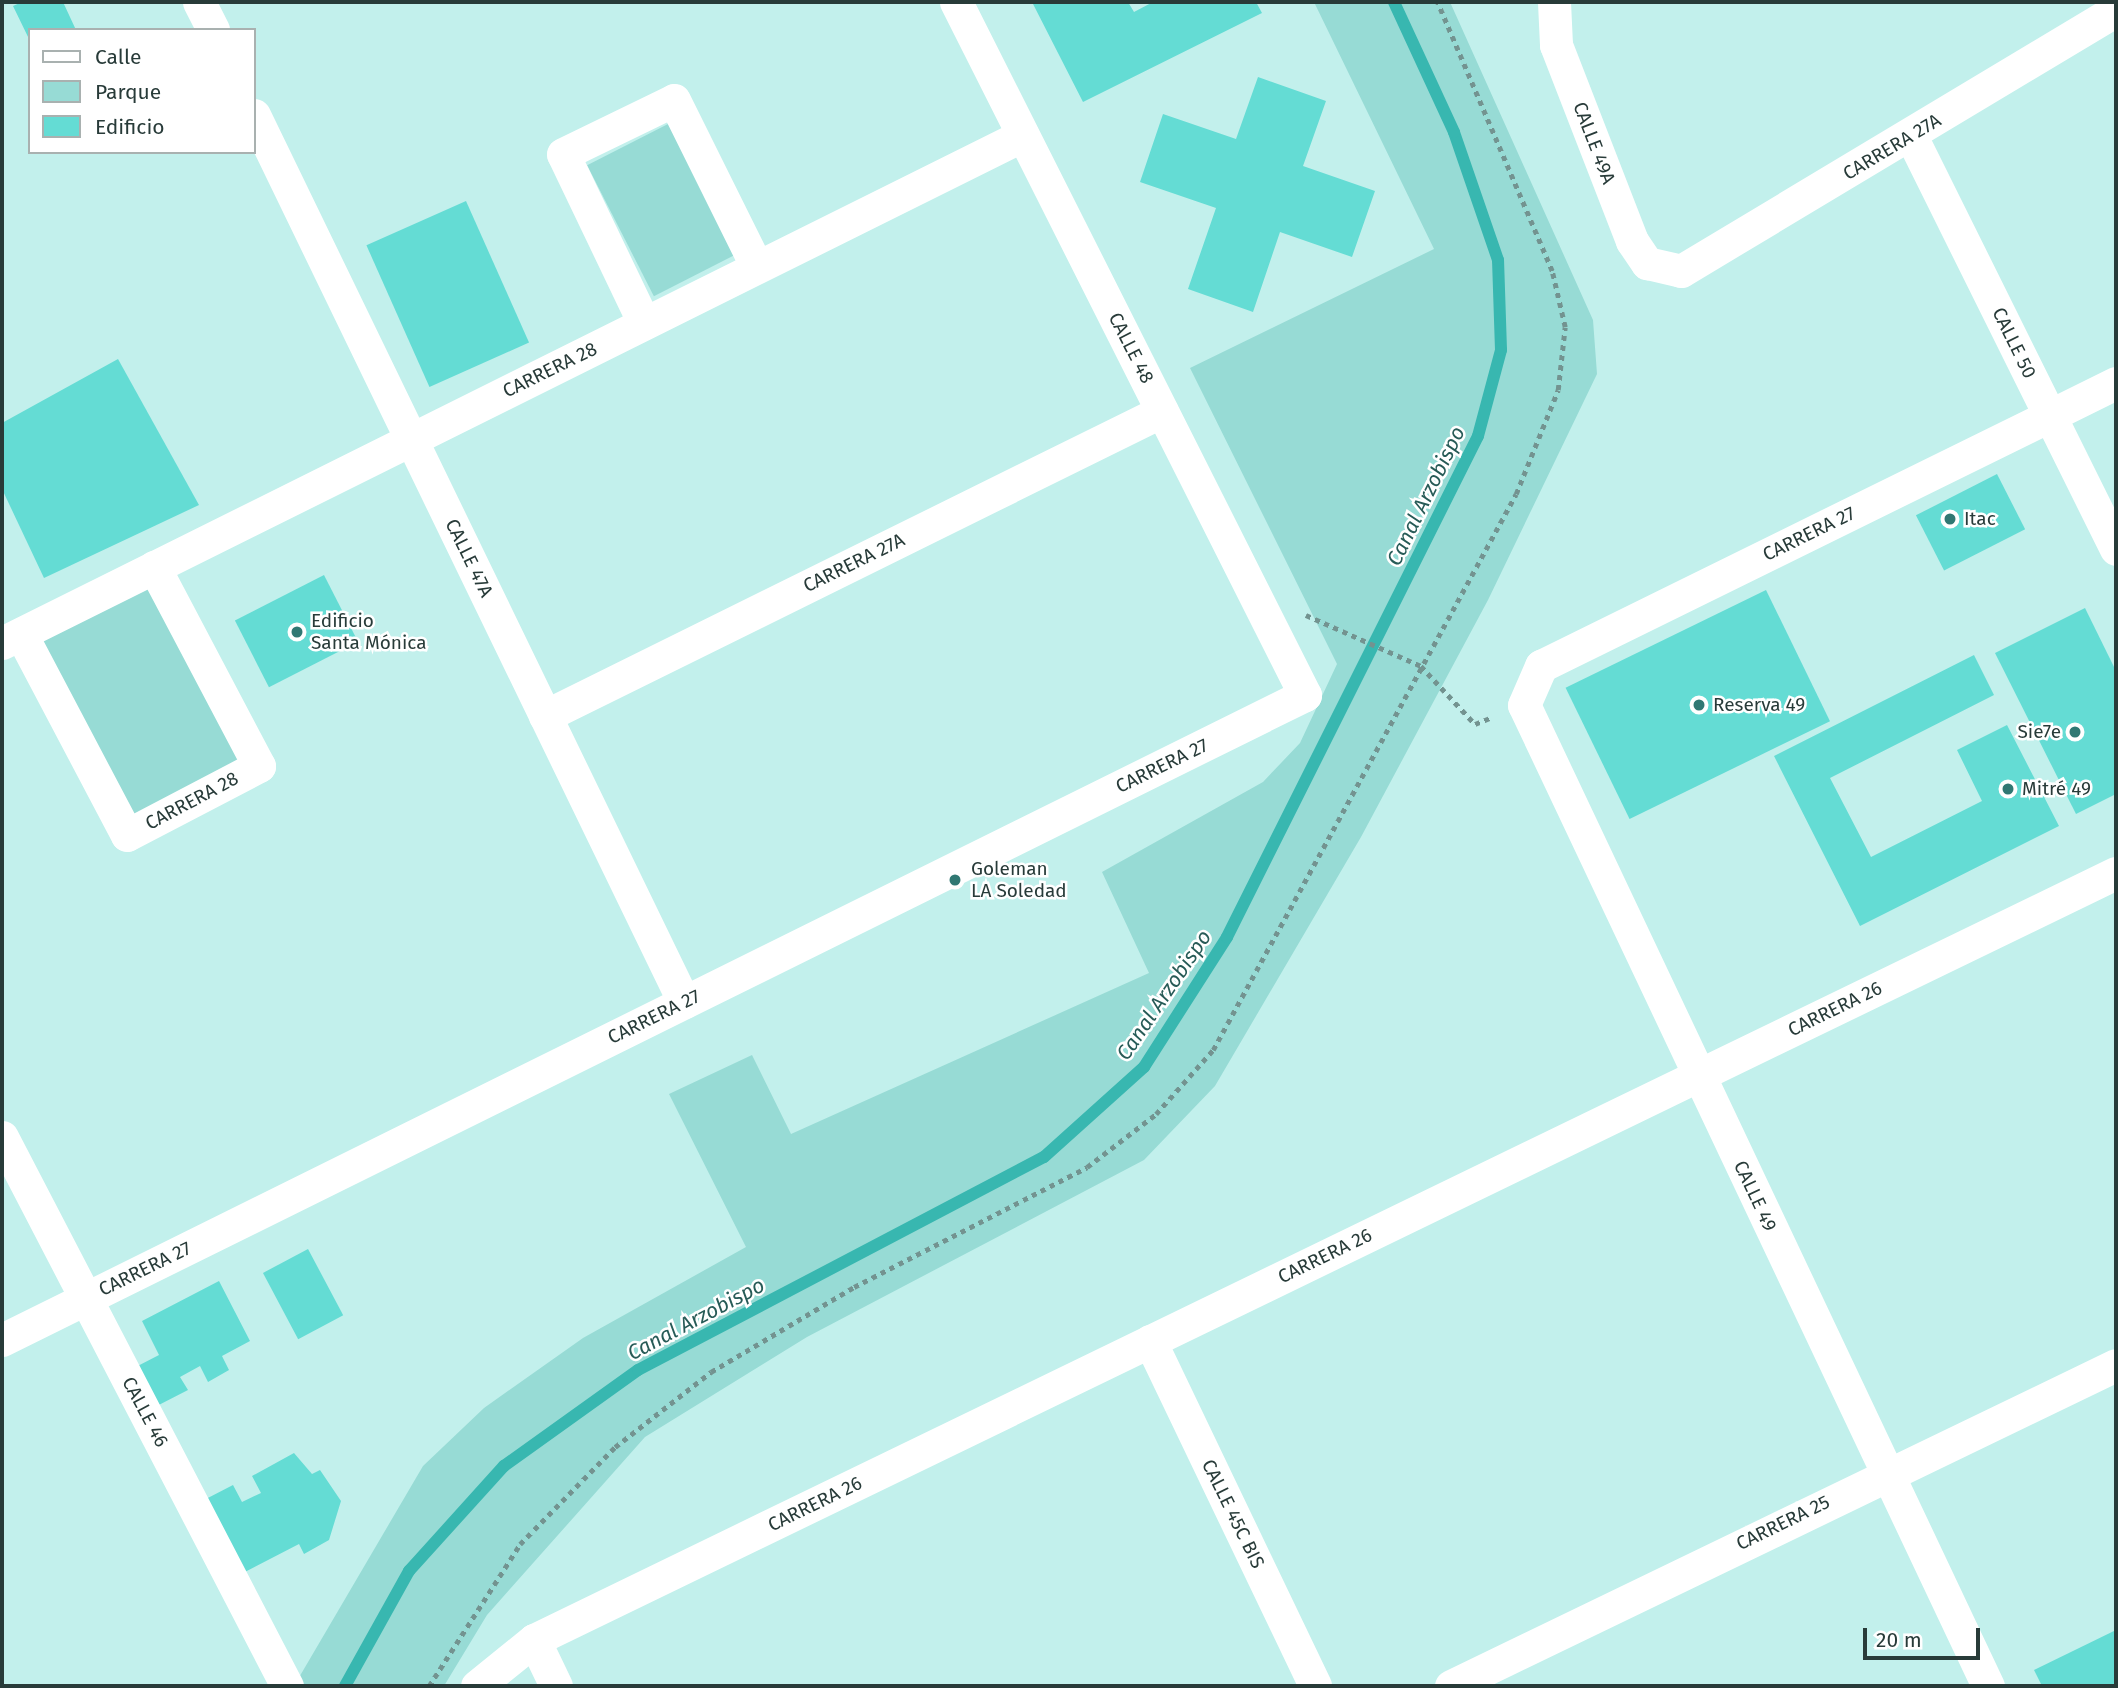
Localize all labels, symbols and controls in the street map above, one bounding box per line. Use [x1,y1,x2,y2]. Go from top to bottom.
legend [28,28,256,154]
text: Calle [95,44,141,70]
text: Parque [95,79,161,105]
street label: CALLE 49A [1568,99,1620,187]
street label: CARRERA 27A [1839,109,1945,185]
text: Edificio [95,114,165,140]
street label: CALLE 50 [1987,304,2041,382]
street label: CALLE 48 [1104,309,1158,387]
street label: CARRERA 28 [499,337,601,403]
water label: Canal Arzobispo [1381,422,1471,570]
street label: CARRERA 27 [1759,502,1859,566]
place label: Itac [1964,508,1996,530]
marker: Itac [1942,511,1958,527]
street label: CALLE 47A [440,515,498,601]
street label: CARRERA 27A [800,529,908,597]
place label: Edificio Santa Mónica [311,610,427,654]
marker: Edificio Santa Mónica [289,624,305,640]
place label: Reserva 49 [1713,694,1805,716]
marker: Reserva 49 [1691,697,1707,713]
place label: Sie7e [2017,721,2061,743]
marker: Sie7e [2067,724,2083,740]
street label: CARRERA 27 [1112,734,1212,798]
street label: CARRERA 28 [142,767,242,835]
place label: Mitré 49 [2022,778,2091,800]
marker: Mitré 49 [2000,781,2016,797]
place label: Goleman LA Soledad [971,858,1067,902]
marker: Goleman LA Soledad [945,870,965,890]
water label: Canal Arzobispo [1111,925,1217,1065]
street label: CARRERA 26 [1784,976,1886,1042]
street label: CARRERA 27 [604,985,704,1049]
street label: CALLE 49 [1729,1157,1781,1235]
street label: CARRERA 26 [1274,1223,1376,1289]
street label: CARRERA 27 [95,1237,195,1301]
water label: Canal Arzobispo [623,1272,769,1366]
street label: CALLE 46 [117,1373,173,1451]
street label: CALLE 45C BIS [1197,1456,1269,1572]
street label: CARRERA 26 [764,1471,866,1537]
street label: CARRERA 25 [1733,1491,1833,1555]
scale bar [1866,1614,1983,1658]
text: 20 m [1876,1627,1922,1653]

